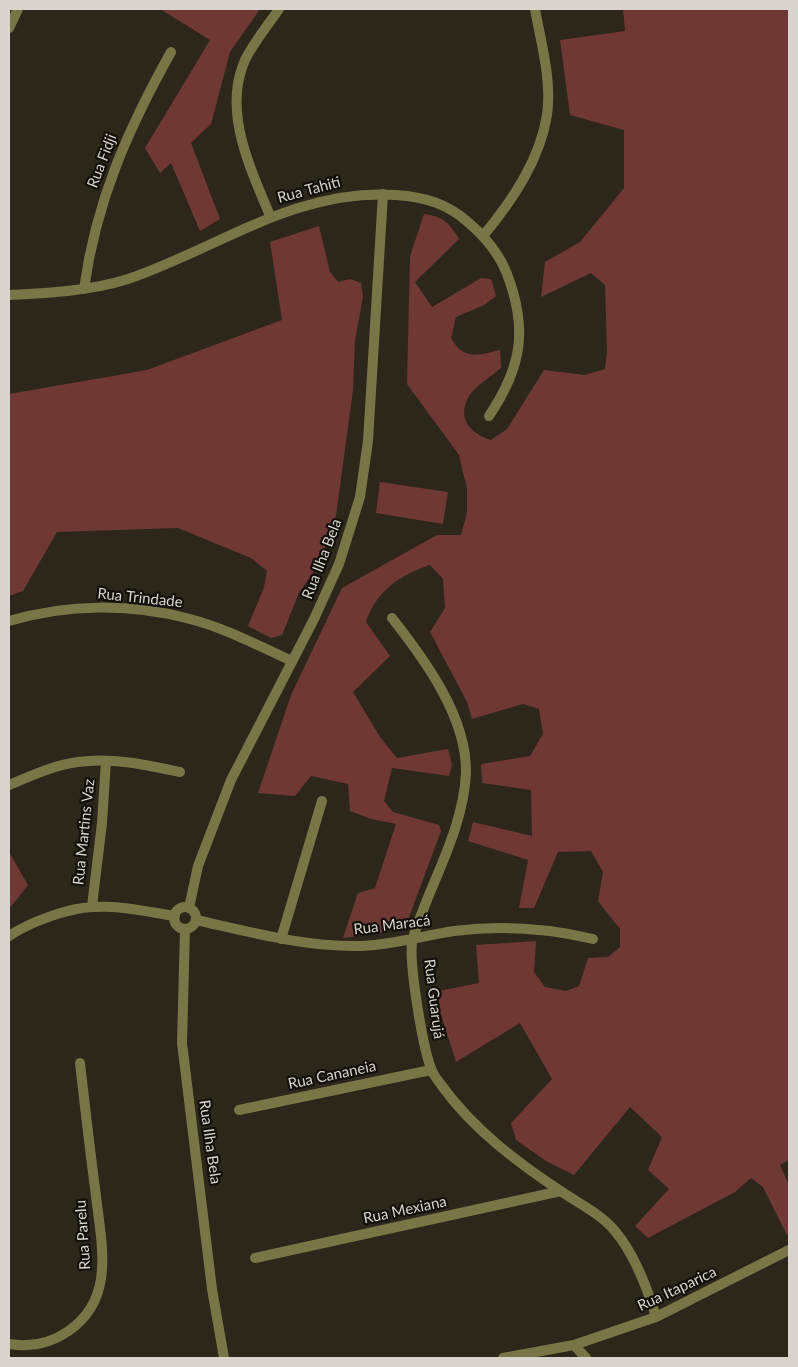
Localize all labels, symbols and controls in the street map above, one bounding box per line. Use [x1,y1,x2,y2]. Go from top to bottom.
street label: Rua Fidji [83,131,121,191]
street label: Rua Tahiti [275,173,343,207]
street label: Rua Ilha Bela [298,516,346,602]
street label: Rua Trindade [97,585,183,611]
street label: Rua Martins Vaz [69,778,99,886]
street label: Rua Maracá [353,911,431,939]
street label: Rua Guarujá [420,958,448,1040]
street label: Rua Cananeia [286,1057,378,1093]
street label: Rua Ilha Bela [195,1099,225,1185]
street label: Rua Mexiana [362,1192,448,1228]
street label: Rua Parelu [72,1199,94,1271]
street label: Rua Itaparica [635,1263,719,1315]

